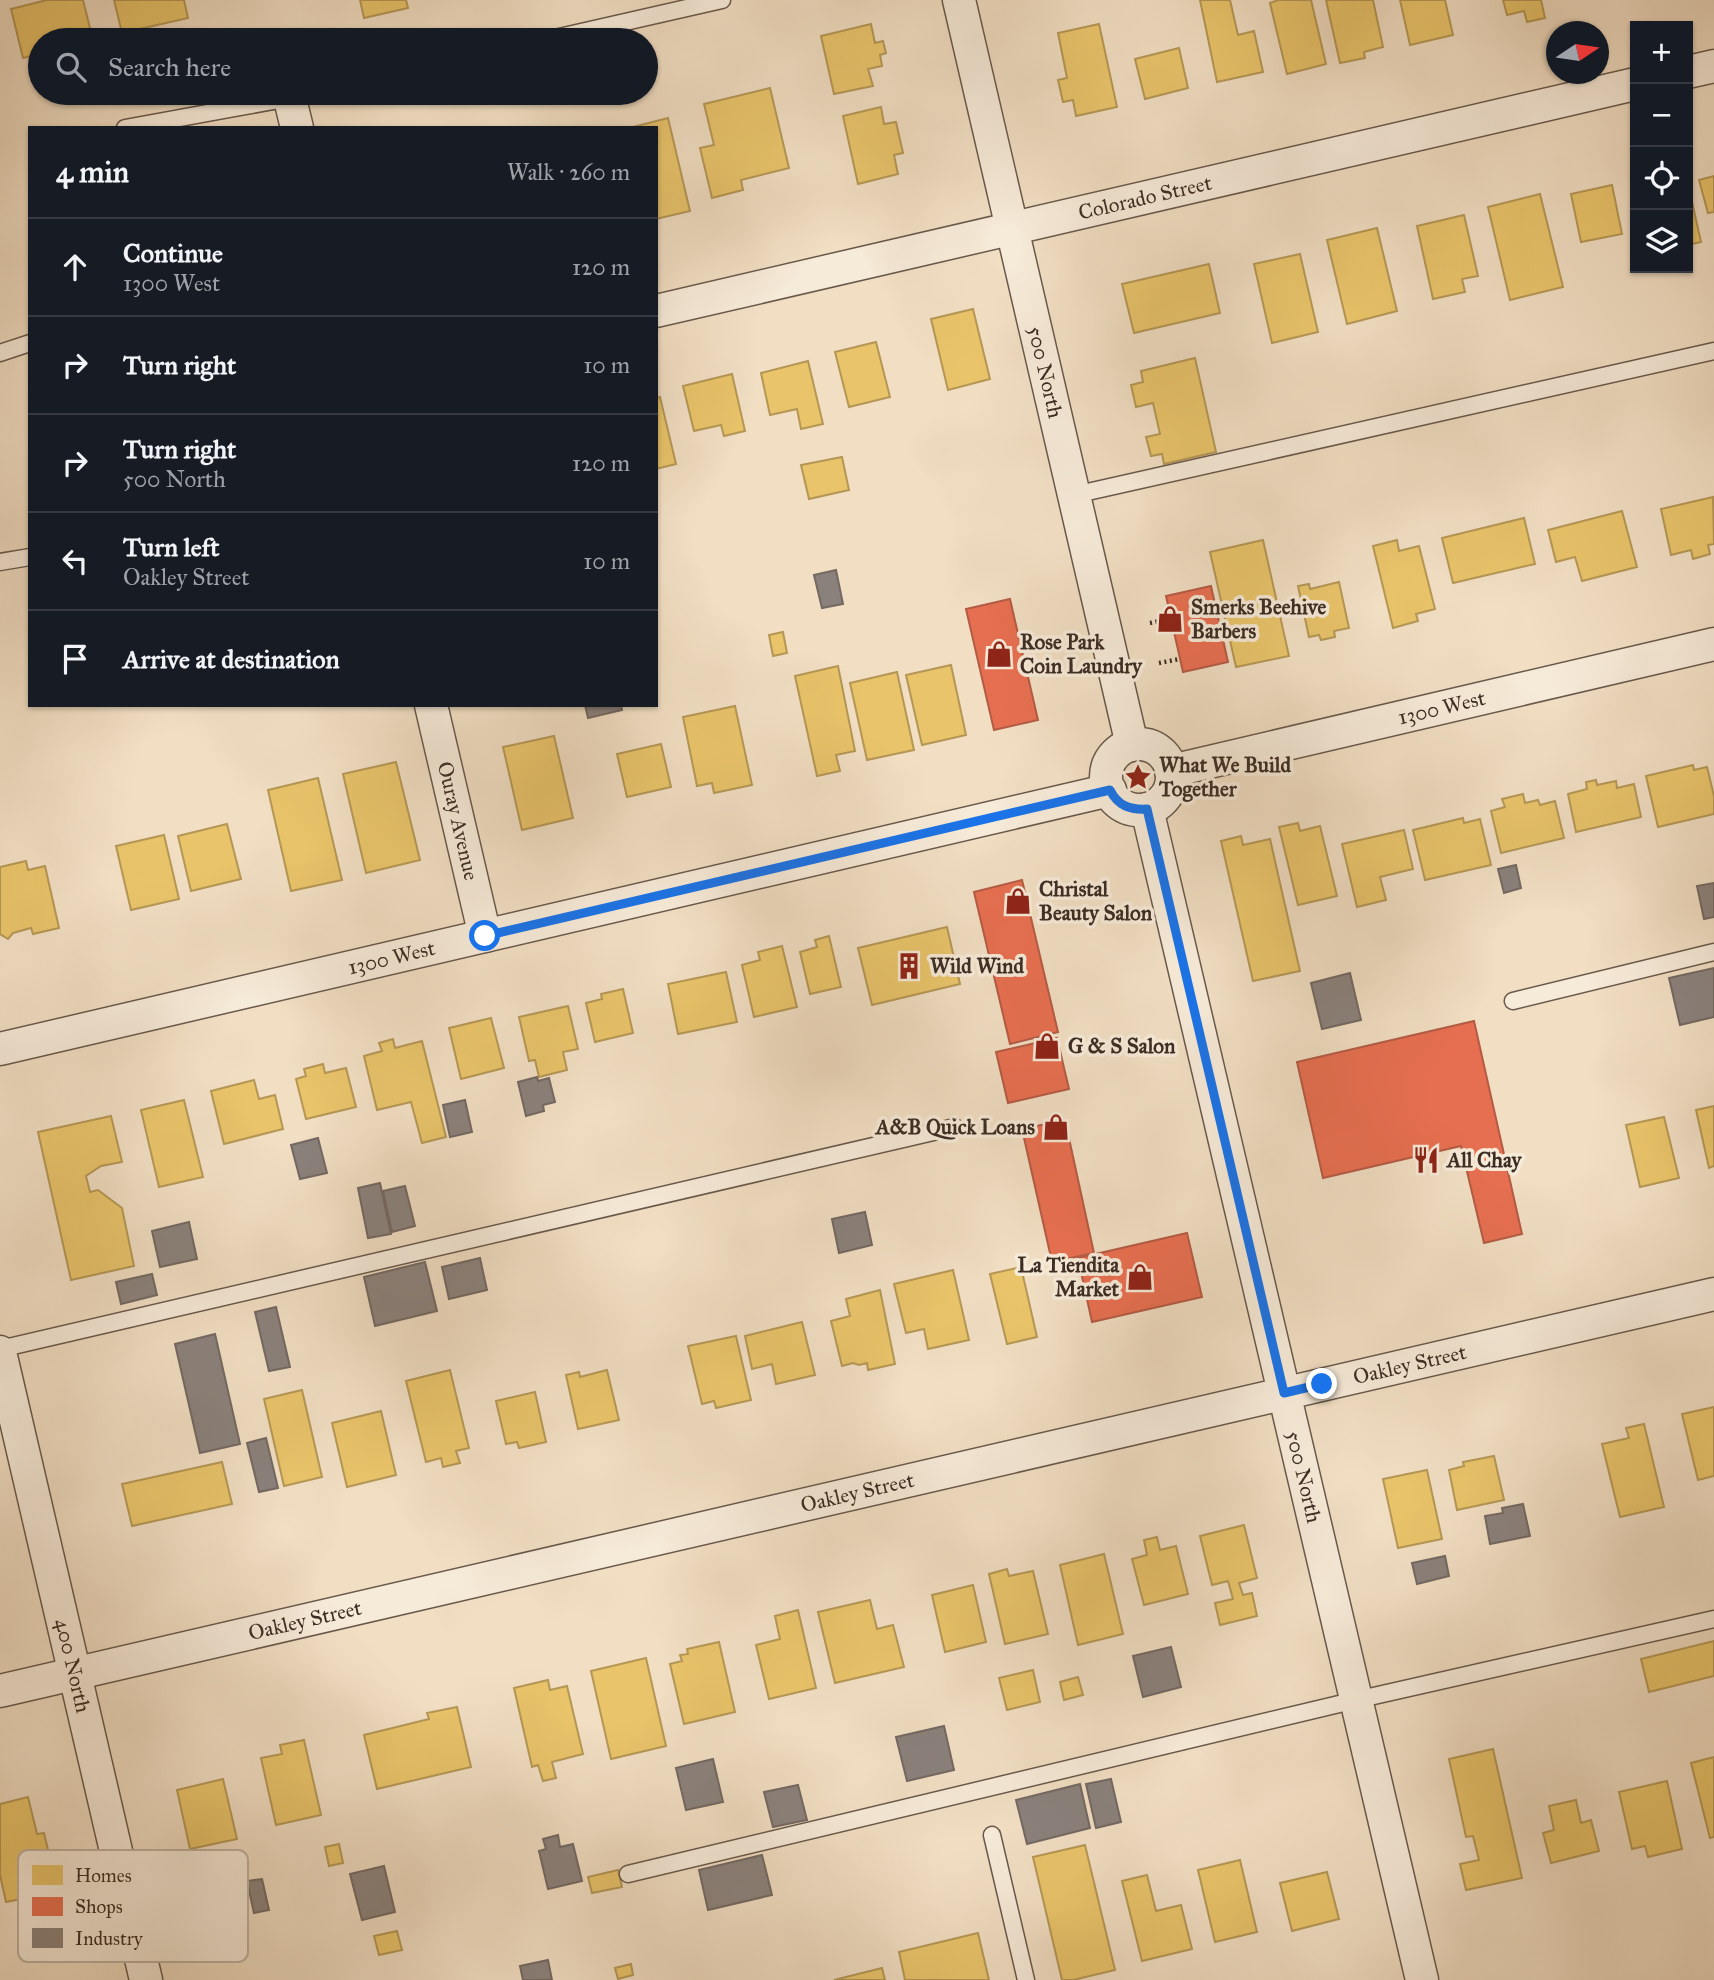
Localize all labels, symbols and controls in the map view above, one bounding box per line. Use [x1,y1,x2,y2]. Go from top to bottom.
north arrow [1546,21,1609,84]
map controls [1630,21,1693,273]
button: + [1630,21,1693,84]
search box [28,28,658,105]
icon: search [52,48,90,86]
text: Search here [108,51,231,83]
button: − [1630,84,1693,147]
button: locate [1630,147,1693,210]
text: 4 min [56,154,129,190]
text: Walk · 260 m [507,158,630,186]
street label: Colorado Street [1076,169,1215,226]
button: layers [1630,210,1693,273]
text: Continue [123,237,223,269]
icon: ahead [56,248,94,286]
text: 120 m [572,253,630,281]
text: 1300 West [123,269,220,297]
street label: 500 North [1022,323,1069,421]
icon: right [56,346,94,384]
text: Turn right [123,349,236,381]
text: 10 m [583,351,630,379]
text: Turn right [123,433,236,465]
icon: right [56,444,94,482]
text: 120 m [572,449,630,477]
text: 500 North [123,465,226,493]
text: Turn left [123,531,219,563]
icon: left [56,542,94,580]
text: 10 m [583,547,630,575]
text: Oakley Street [123,563,249,591]
place label: Smerks Beehive Barbers [1191,594,1326,644]
shop icon: Smerks Beehive Barbers [1155,604,1185,634]
place label: Rose Park Coin Laundry [1020,629,1143,679]
shop icon: Rose Park Coin Laundry [984,639,1014,669]
icon: arrive [56,640,94,678]
text: Arrive at destination [123,643,340,675]
street label: 1300 West [1396,685,1488,730]
place label: What We Build Together [1158,752,1291,802]
street label: Ouray Avenue [432,759,485,883]
place icon: What We Build Together [1123,762,1153,792]
place label: Christal Beauty Salon [1039,876,1153,926]
shop icon: Christal Beauty Salon [1003,886,1033,916]
route start [469,920,500,951]
street label: 1300 West [345,935,438,980]
building icon: Wild Wind [894,951,924,981]
place label: Wild Wind [930,953,1024,979]
shop icon: G & S Salon [1032,1031,1062,1061]
place label: G & S Salon [1068,1033,1176,1059]
shop icon: A&B Quick Loans [1041,1112,1071,1142]
place label: A&B Quick Loans [874,1114,1035,1140]
restaurant icon: All Chay [1411,1145,1441,1175]
place label: All Chay [1445,1147,1523,1173]
place label: La Tiendita Market [1017,1252,1120,1302]
shop icon: La Tiendita Market [1125,1262,1155,1292]
street label: Oakley Street [1350,1339,1469,1390]
route end [1306,1368,1337,1399]
street label: 500 North [1280,1428,1327,1526]
street label: Oakley Street [798,1467,917,1518]
street label: Oakley Street [246,1595,365,1646]
street label: 400 North [49,1616,97,1716]
legend [18,1850,248,1962]
text: Homes [75,1864,132,1887]
text: Shops [75,1895,123,1918]
text: Industry [75,1927,144,1950]

